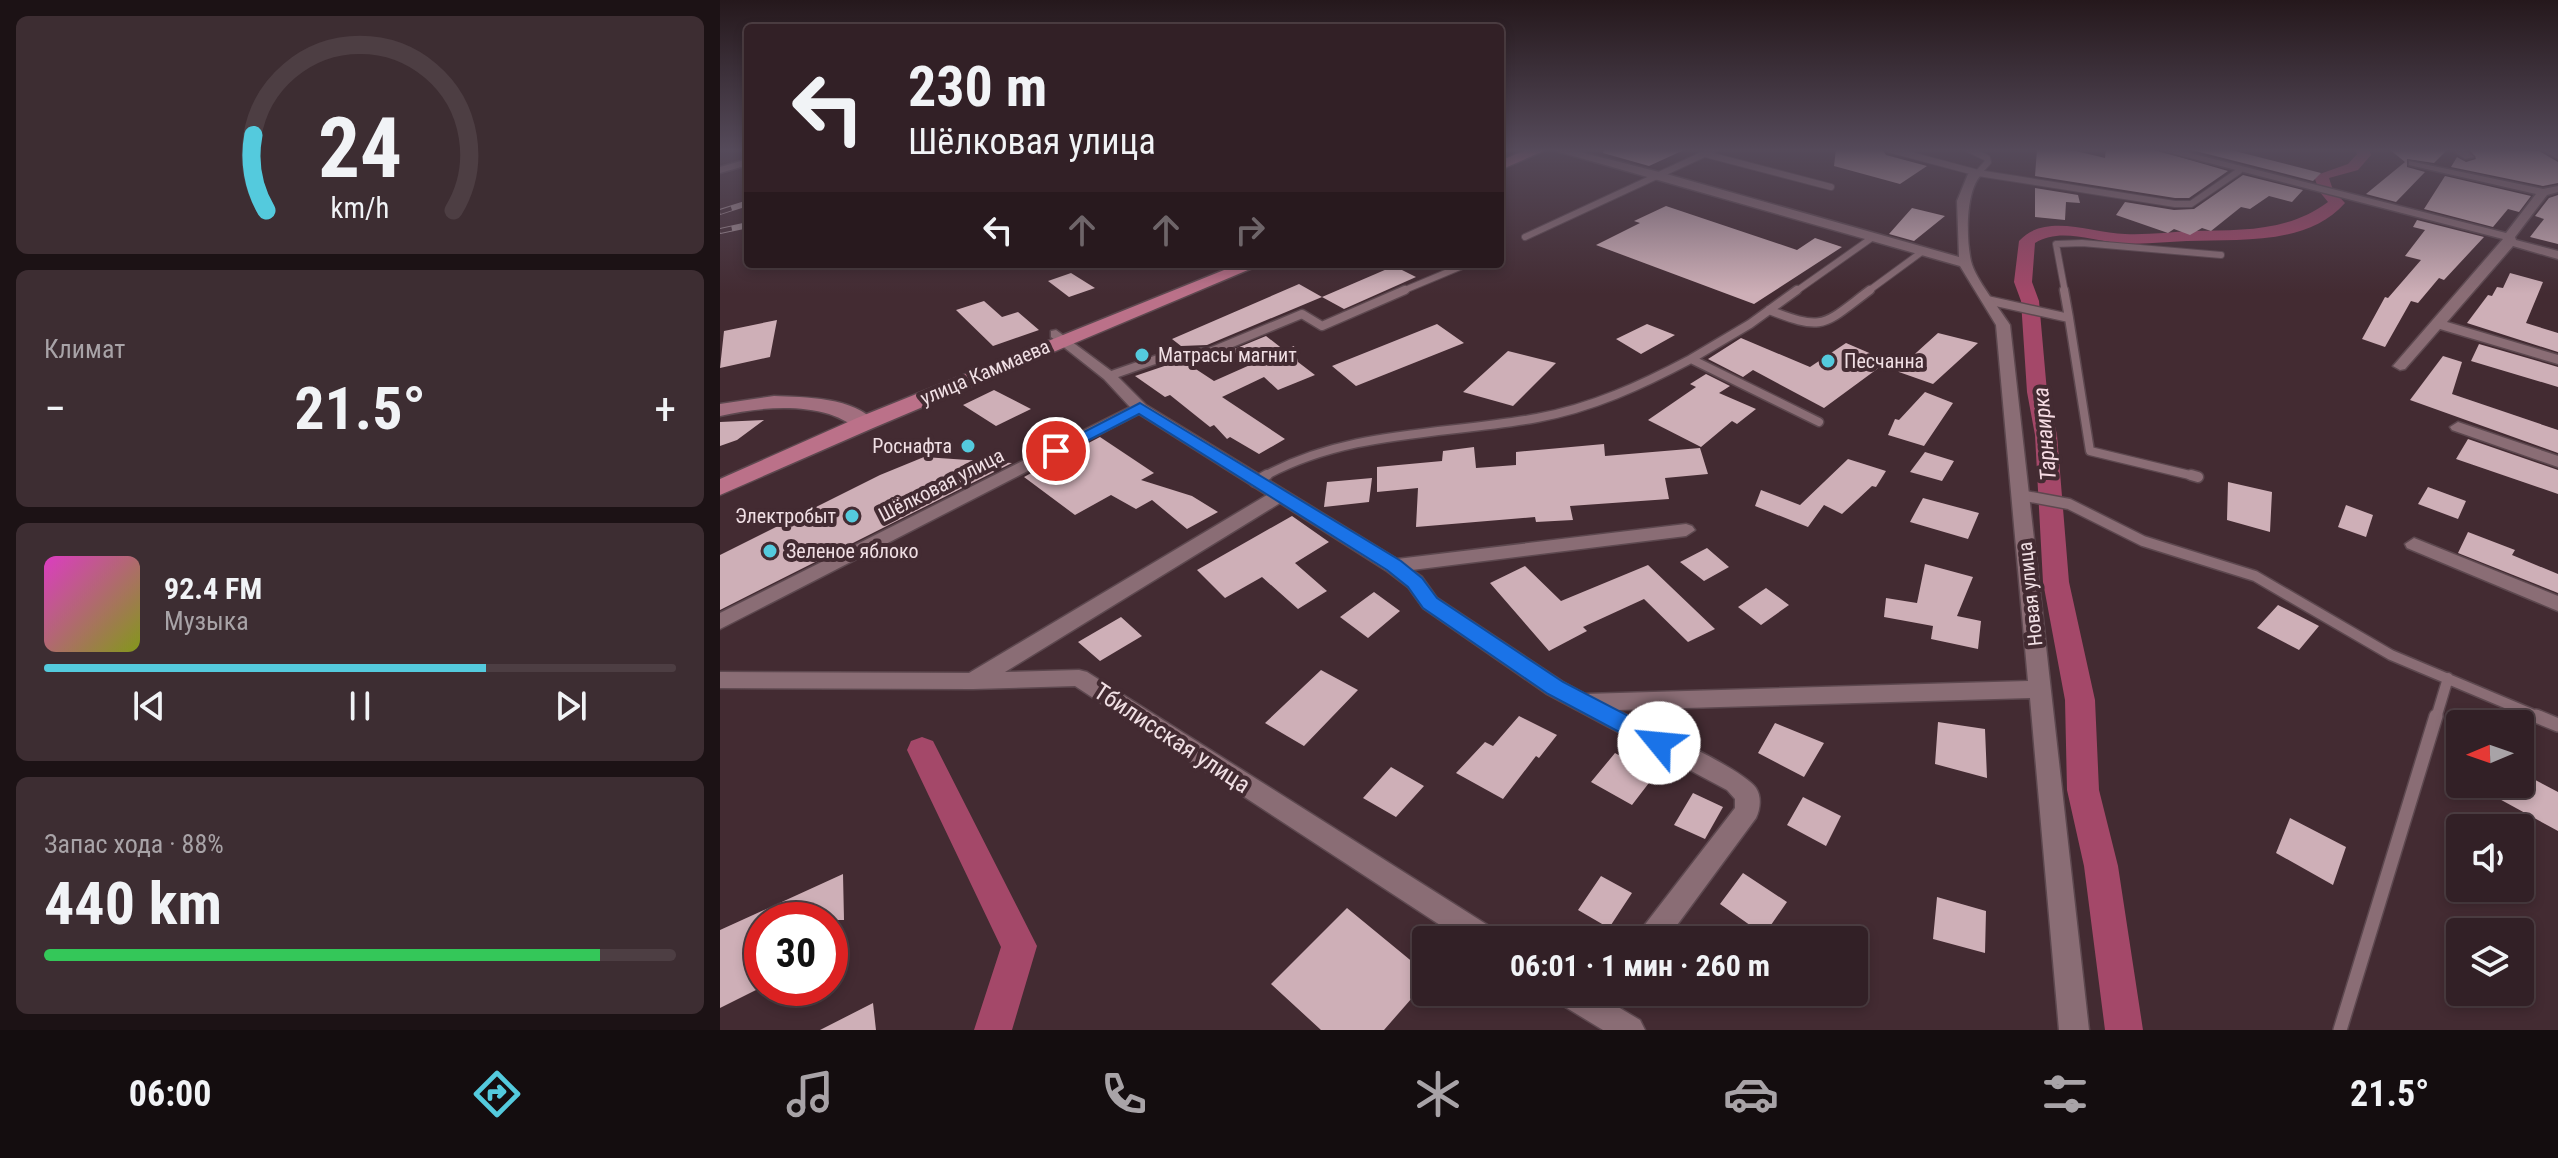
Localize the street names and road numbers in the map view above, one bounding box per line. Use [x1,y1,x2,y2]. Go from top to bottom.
street label: улица Каммаева [917,334,1053,410]
street label: Шёлковая улица [874,443,1008,527]
street label: Новая улица [2013,541,2047,647]
street label: Тбилисская улица [1089,677,1255,799]

